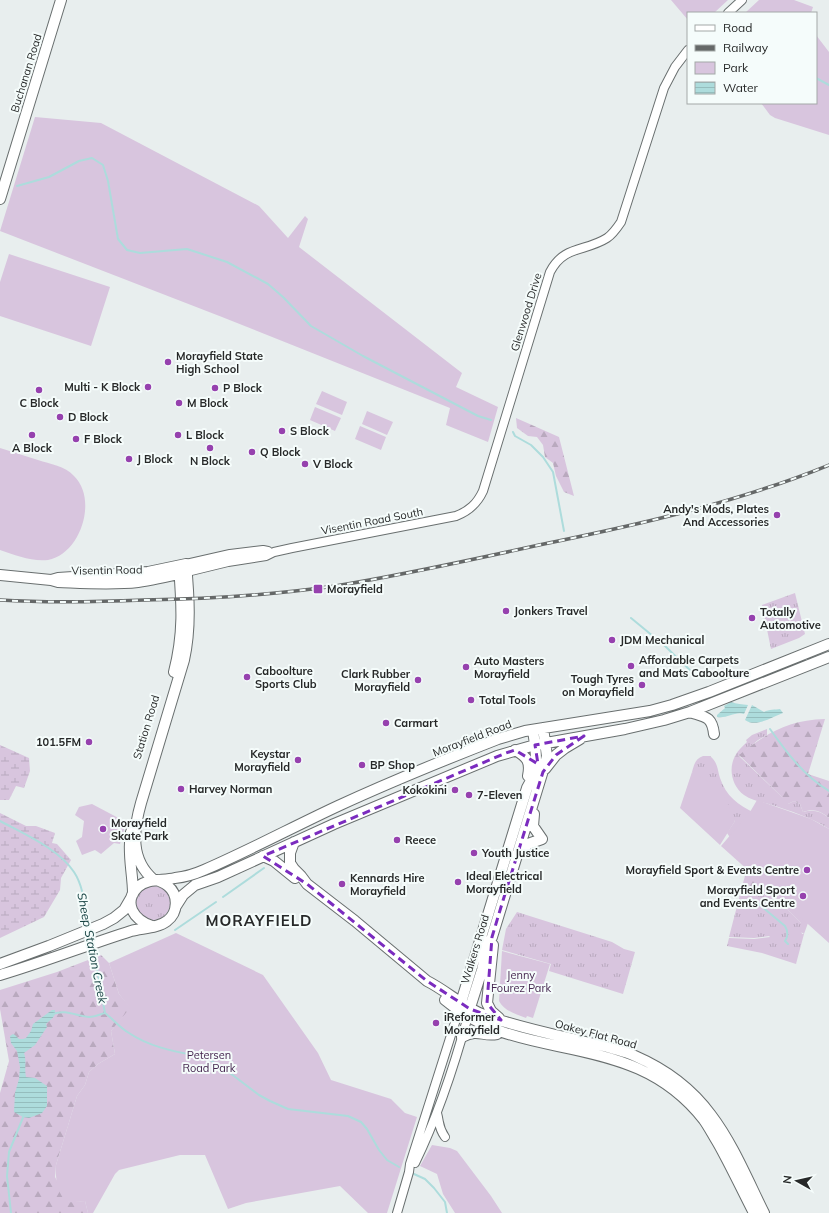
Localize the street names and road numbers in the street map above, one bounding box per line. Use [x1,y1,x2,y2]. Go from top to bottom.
street label: Buchanan Road [7,32,45,114]
street label: Glenwood Drive [507,271,545,353]
street label: Visentin Road South [320,504,424,538]
street label: Visentin Road [71,562,143,578]
street label: Station Road [130,693,162,761]
street label: Morayfield Road [431,717,513,759]
street label: Walkers Road [458,913,492,985]
street label: Oakey Flat Road [553,1016,639,1052]

